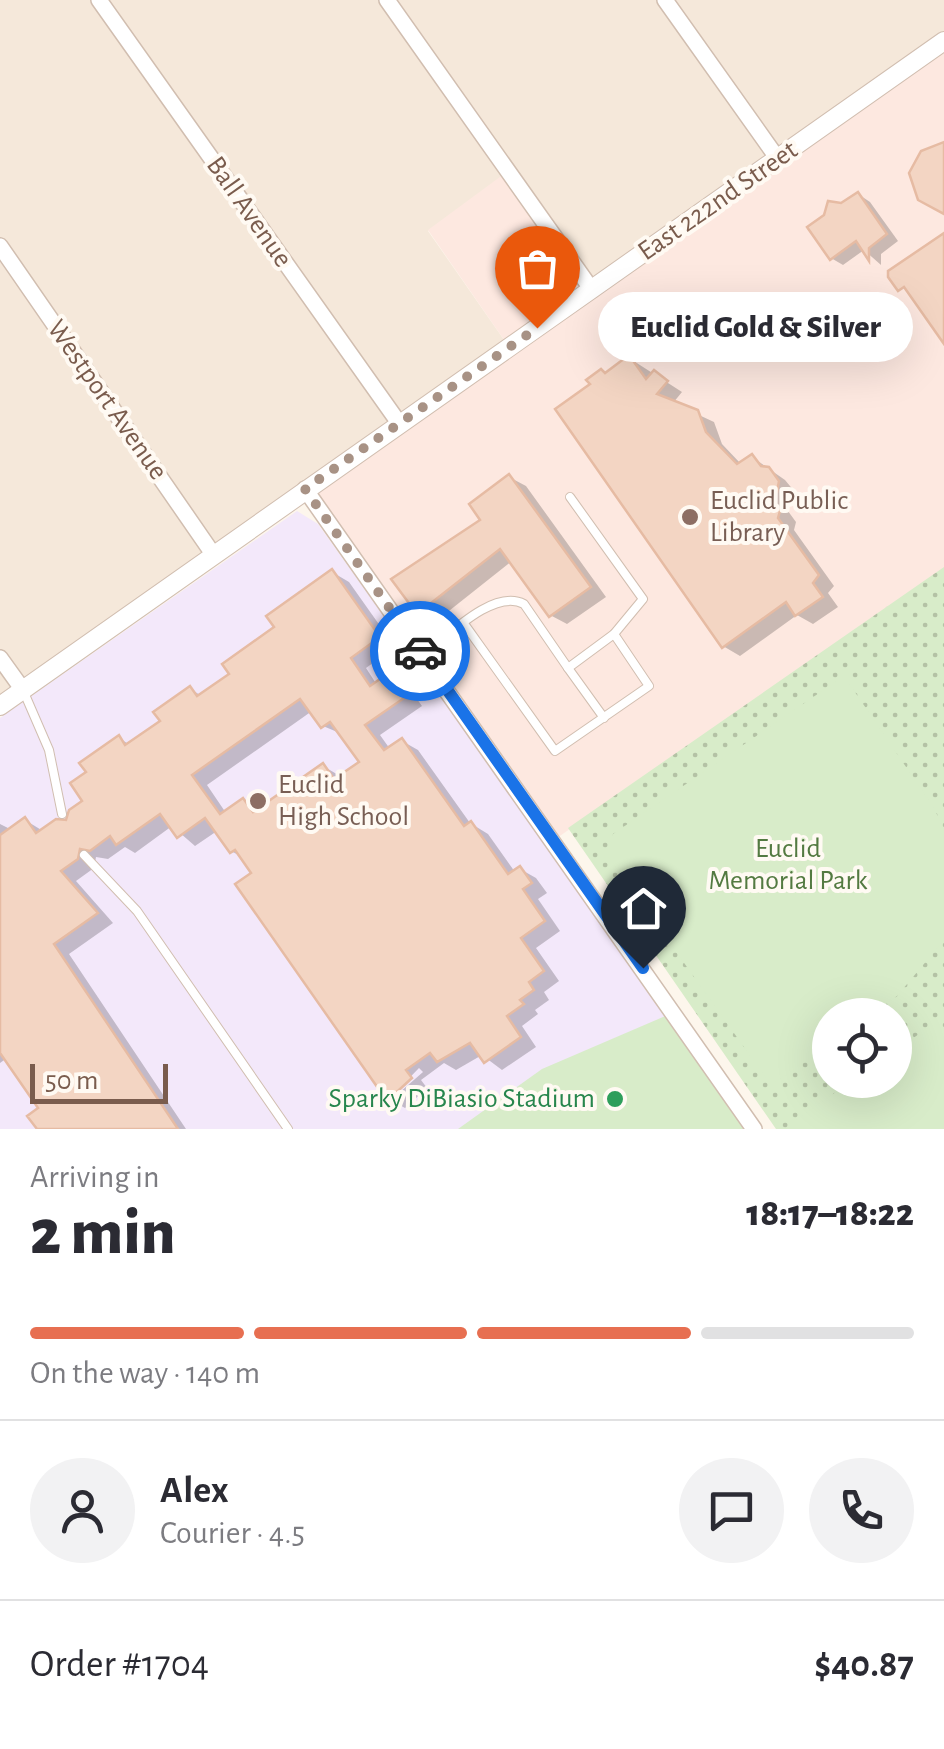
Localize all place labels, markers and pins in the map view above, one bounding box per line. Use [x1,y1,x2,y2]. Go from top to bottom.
pin [495,226,580,329]
callout: Euclid Gold & Silver [597,293,912,363]
place label: Euclid Public Library [710,487,848,547]
marker: Euclid Public Library [679,506,701,528]
place label: Euclid High School [278,771,409,831]
marker: Euclid High School [247,790,269,812]
pin [601,866,686,969]
place label: Sparky DiBiasio Stadium [329,1085,595,1113]
marker: Sparky DiBiasio Stadium [604,1088,626,1110]

